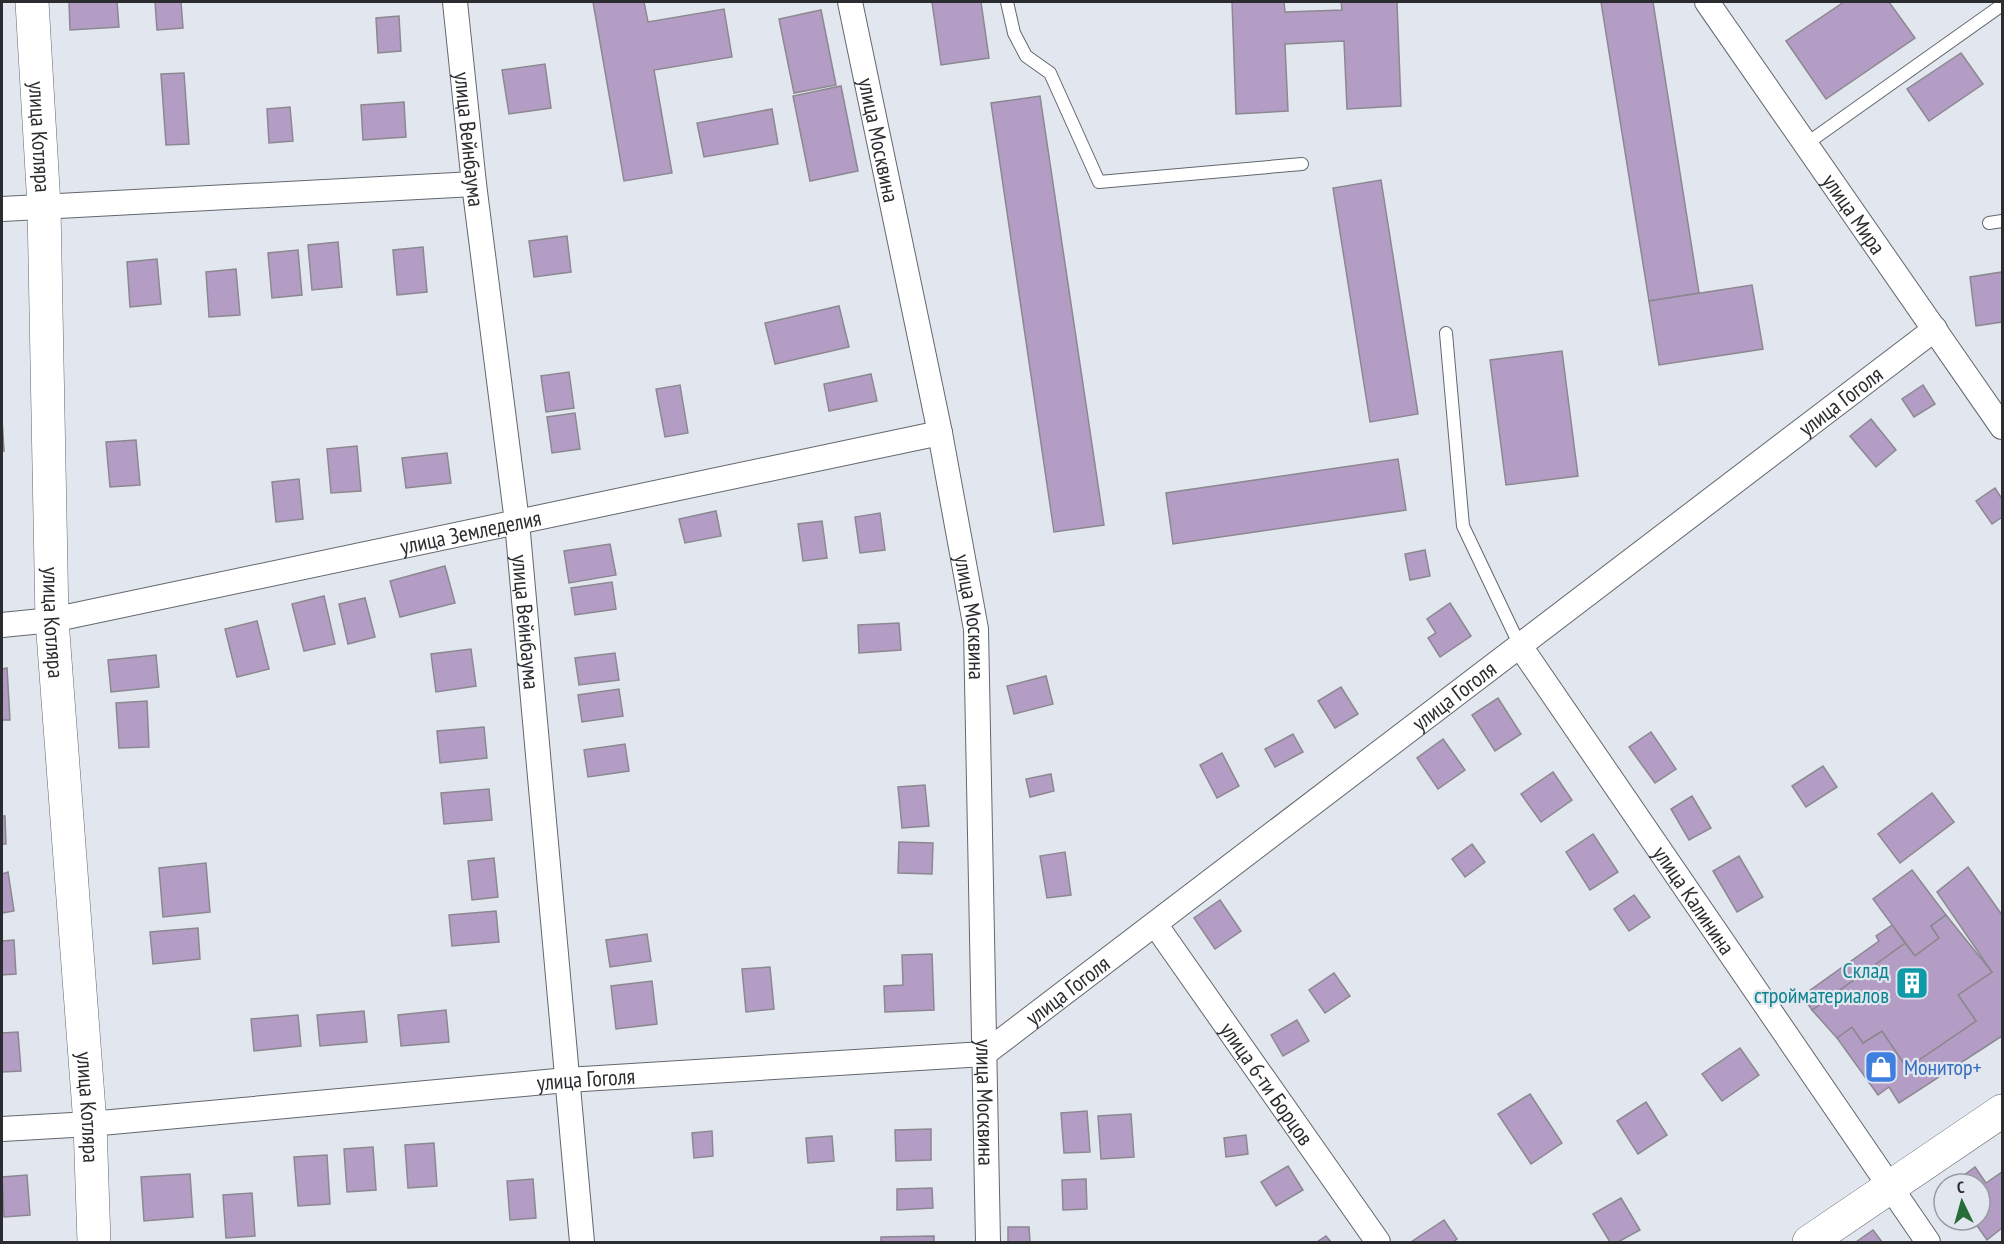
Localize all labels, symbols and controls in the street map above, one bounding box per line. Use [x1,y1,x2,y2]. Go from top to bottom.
street label: улица Вейнбаума [448,70,491,208]
street label: улица Москвина [852,75,905,205]
street label: улица Котляра [23,80,57,193]
street label: улица Мира [1816,168,1892,260]
street label: улица Гоголя [1793,360,1888,442]
street label: улица Земледелия [398,503,544,560]
street label: улица Москвина [949,552,991,680]
street label: улица Вейнбаума [506,553,546,691]
street label: улица Котляра [37,567,70,679]
street label: улица Гоголя [1406,655,1502,737]
street label: улица Калинина [1647,840,1741,960]
street label: улица Гоголя [1020,949,1115,1031]
place label: Склад стройматериалов [1754,956,1889,1009]
building icon: Склад стройматериалов [1894,965,1930,1001]
street label: улица 6-ти Борцов [1214,1017,1320,1151]
street label: улица Москвина [970,1039,1001,1166]
shop icon: Монитор+ [1863,1049,1899,1085]
street label: улица Котляра [71,1051,105,1163]
place label: Монитор+ [1904,1053,1982,1081]
street label: улица Гоголя [535,1062,636,1097]
north arrow [1932,1172,1992,1232]
text: С [1956,1177,1966,1197]

